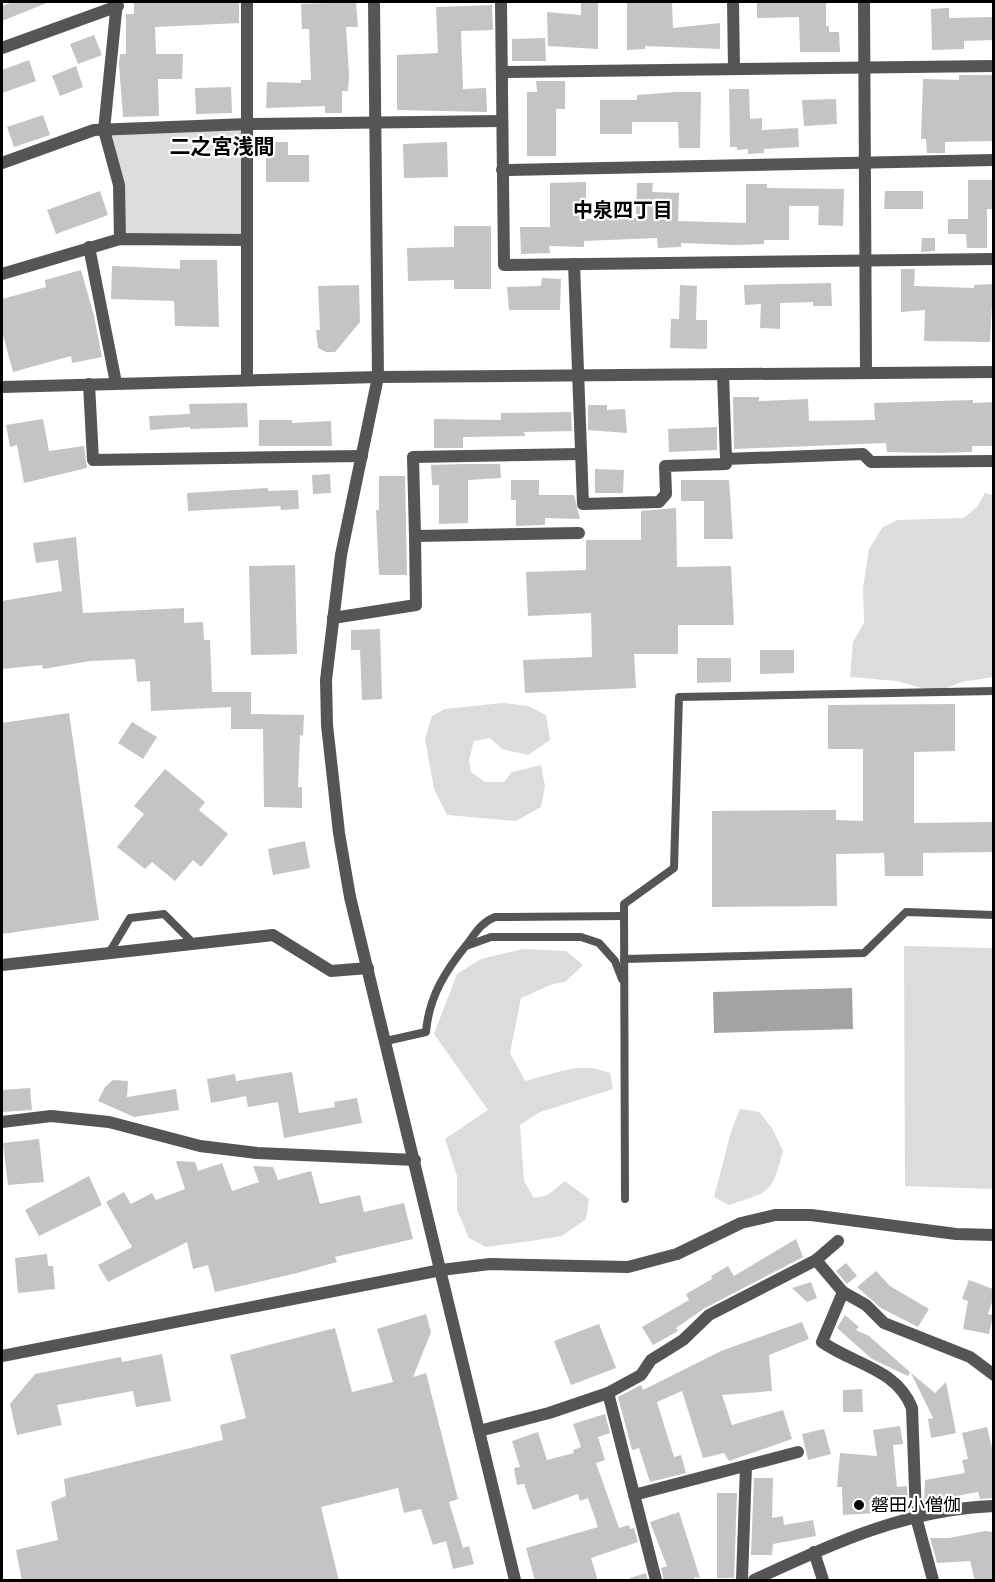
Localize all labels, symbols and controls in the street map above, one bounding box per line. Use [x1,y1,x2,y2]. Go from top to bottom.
district label: 二之宮浅間 [170,135,275,159]
district label: 中泉四丁目 [573,198,673,222]
place label: 磐田小僧伽 [871,1494,961,1515]
marker: 磐田小僧伽 [852,1498,866,1512]

